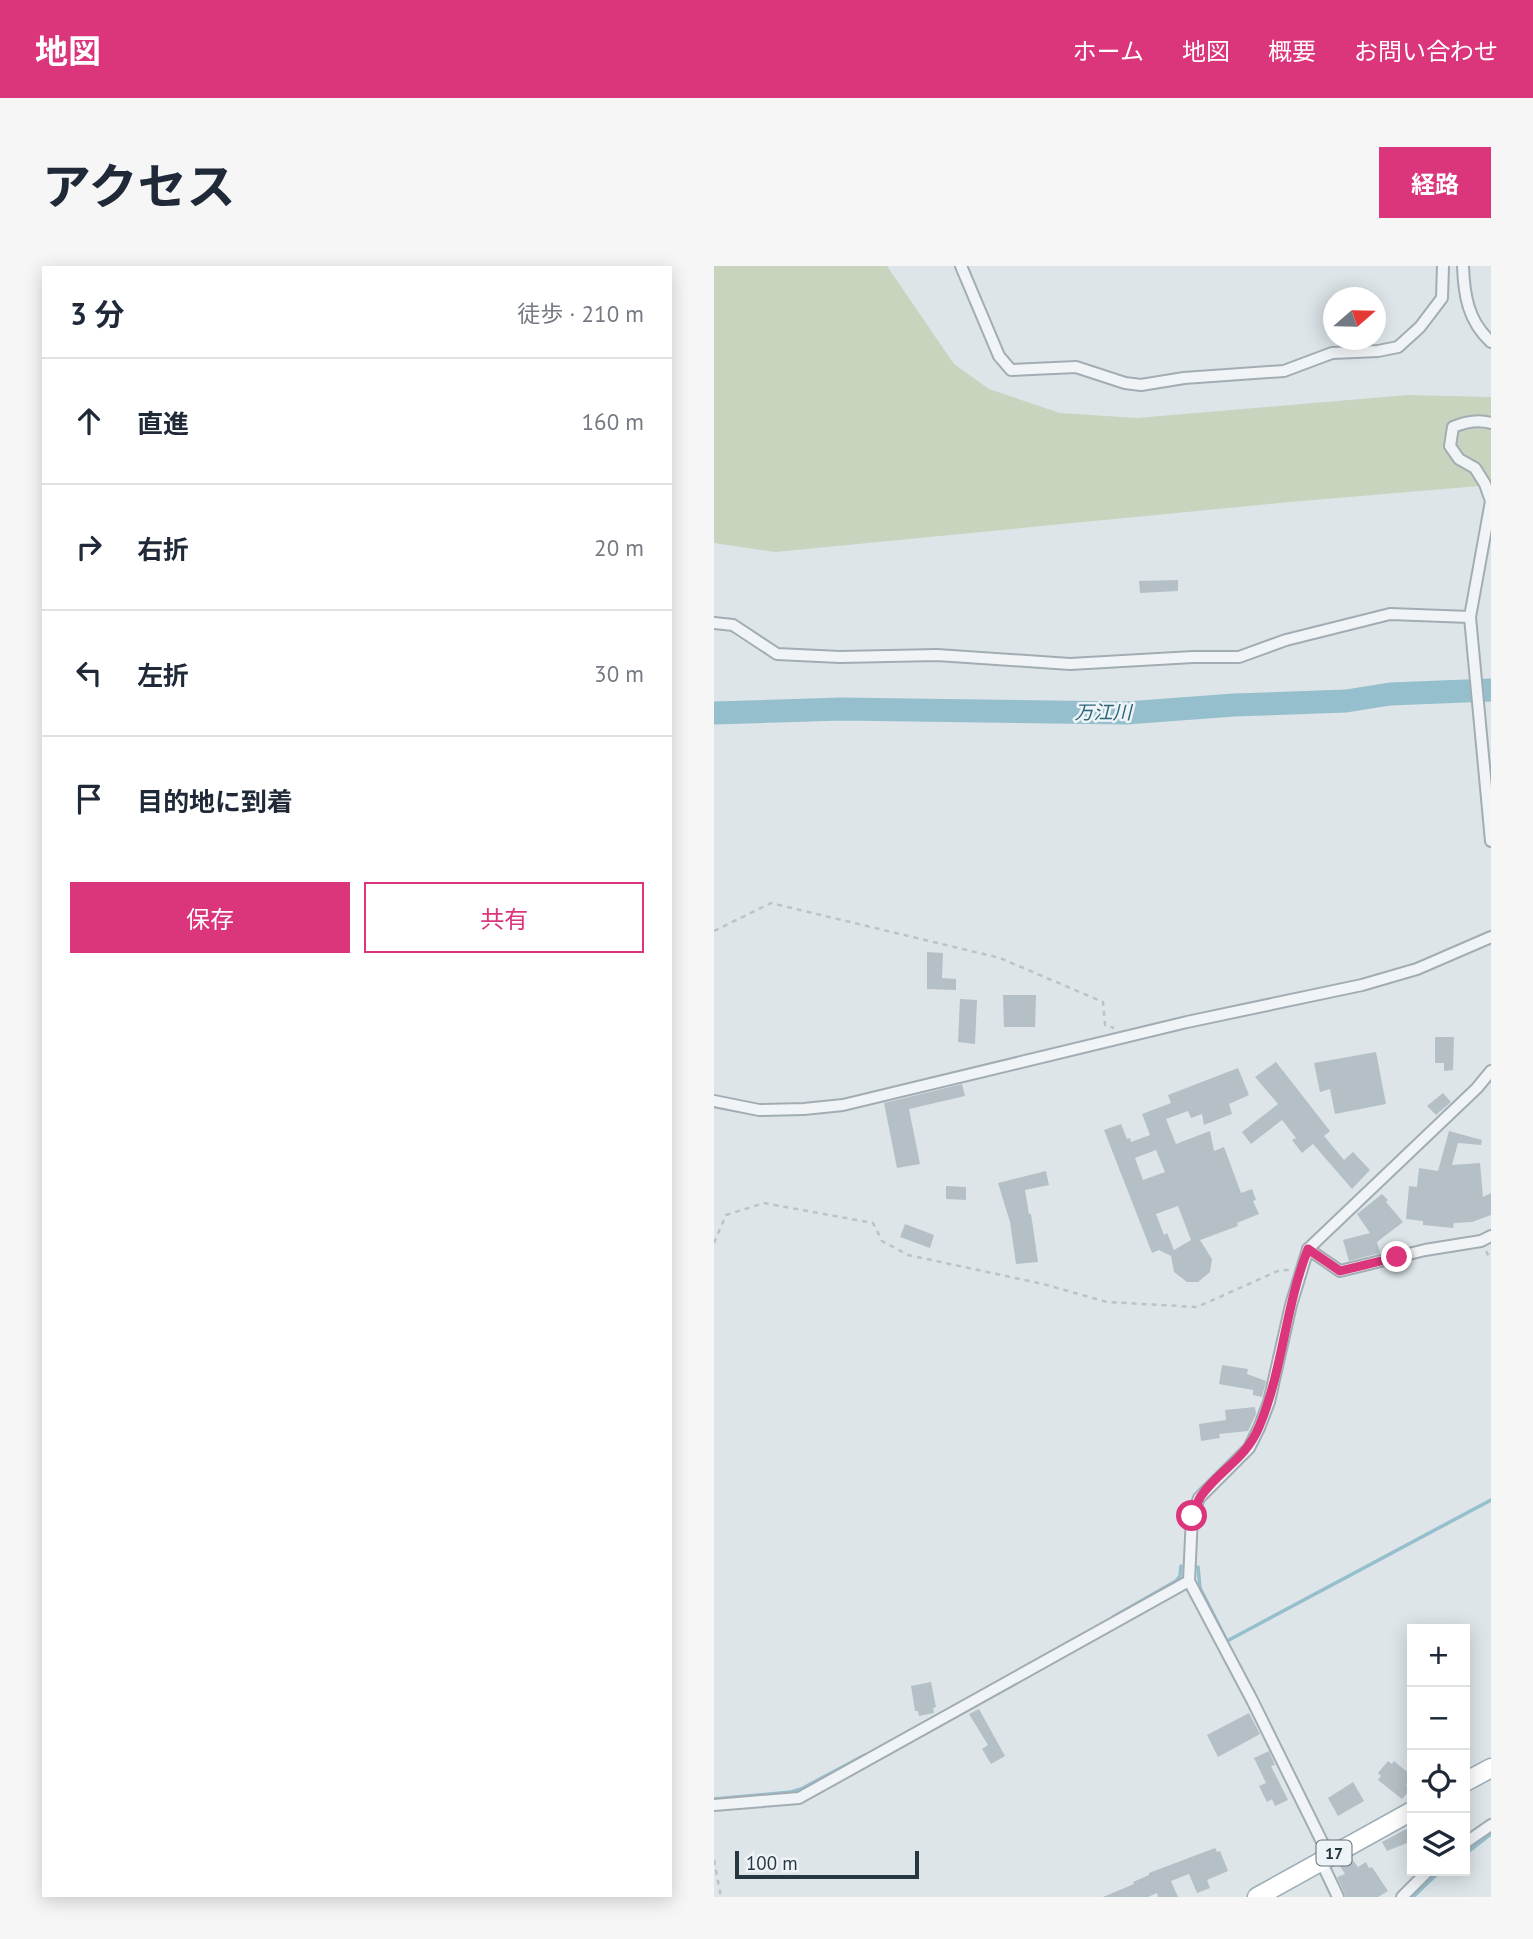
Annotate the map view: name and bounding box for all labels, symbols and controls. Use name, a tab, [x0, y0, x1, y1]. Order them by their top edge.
text: 地図	[35, 29, 101, 72]
text: ホーム	[1073, 36, 1144, 67]
text: 地図	[1182, 36, 1230, 67]
text: 概要	[1268, 36, 1316, 67]
text: お問い合わせ	[1354, 36, 1498, 67]
button: 経路	[1379, 147, 1491, 218]
text: アクセス	[42, 154, 236, 218]
north arrow	[1323, 287, 1386, 350]
text: 3 分	[70, 294, 125, 333]
text: 徒歩 · 210 m	[517, 299, 644, 328]
icon: ahead	[70, 402, 108, 440]
text: 直進	[137, 407, 189, 440]
text: 160 m	[582, 407, 644, 436]
icon: right	[70, 528, 108, 566]
text: 右折	[137, 533, 189, 566]
text: 20 m	[594, 533, 644, 562]
icon: left	[70, 654, 108, 692]
text: 左折	[137, 659, 189, 692]
text: 30 m	[594, 659, 644, 688]
water label: 万江川	[1074, 700, 1133, 724]
icon: arrive	[70, 780, 108, 818]
text: 目的地に到着	[137, 785, 293, 818]
button: 保存	[70, 882, 350, 953]
button: 共有	[364, 882, 644, 953]
route end	[1381, 1241, 1412, 1272]
route start	[1176, 1500, 1207, 1531]
map controls	[1407, 1624, 1470, 1876]
button: +	[1407, 1624, 1470, 1687]
button: −	[1407, 1687, 1470, 1750]
button: locate	[1407, 1750, 1470, 1813]
button: layers	[1407, 1813, 1470, 1876]
road number: 17	[1316, 1840, 1352, 1866]
scale bar	[735, 1848, 919, 1880]
text: 100 m	[746, 1851, 798, 1875]

